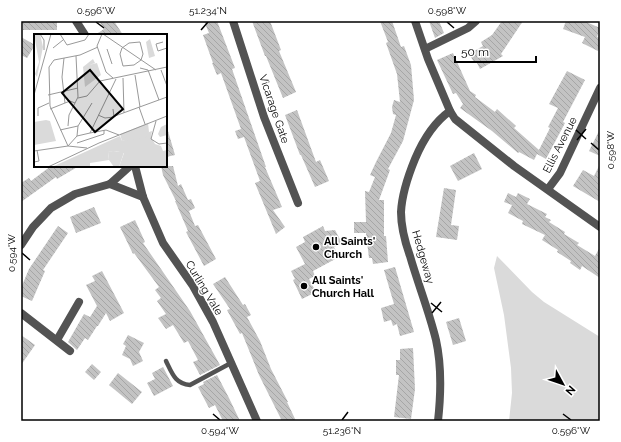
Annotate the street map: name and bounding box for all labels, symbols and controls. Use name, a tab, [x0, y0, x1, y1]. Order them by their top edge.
text: 0.596°W	[77, 5, 116, 16]
text: 51.234°N	[189, 5, 227, 16]
text: 0.598°W	[428, 5, 467, 16]
inset map	[34, 34, 167, 167]
scale bar	[455, 38, 536, 64]
text: 50 m	[461, 45, 489, 59]
street label: Vicarage Gate	[256, 73, 292, 146]
street label: Ellis Avenue	[540, 114, 580, 175]
text: 0.598°W	[605, 130, 616, 169]
street label: Hedgeway	[409, 229, 437, 285]
text: 0.594°W	[6, 234, 17, 272]
place label: All Saints' Church	[324, 235, 375, 261]
marker: All Saints' Church	[311, 242, 321, 252]
street label: Curling Vale	[183, 258, 226, 318]
place label: All Saints' Church Hall	[312, 274, 375, 300]
marker: All Saints' Church Hall	[299, 281, 309, 291]
north arrow	[543, 364, 583, 404]
text: N	[563, 383, 578, 398]
text: 0.594°W	[201, 425, 239, 436]
text: 51.236°N	[323, 425, 361, 436]
text: 0.596°W	[552, 425, 591, 436]

